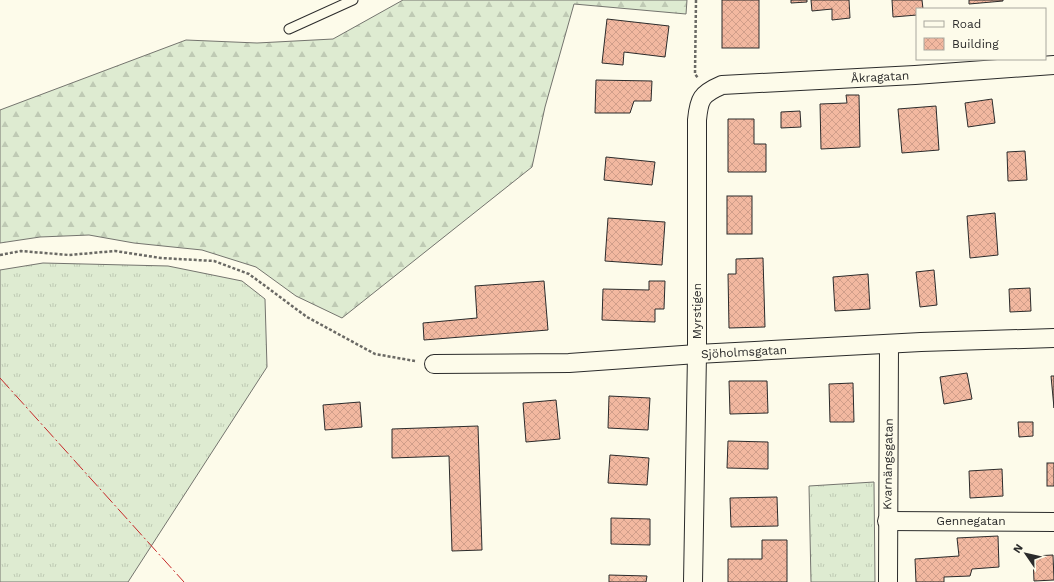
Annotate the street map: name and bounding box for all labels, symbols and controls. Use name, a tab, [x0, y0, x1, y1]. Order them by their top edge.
legend	[916, 8, 1046, 60]
text: Road	[952, 17, 981, 31]
text: Building	[952, 37, 999, 51]
street label: Åkragatan	[850, 68, 910, 86]
street label: Myrstigen	[690, 283, 704, 339]
street label: Sjöholmsgatan	[701, 343, 787, 361]
street label: Kvarnängsgatan	[880, 418, 896, 510]
street label: Gennegatan	[936, 514, 1006, 528]
north arrow	[1006, 534, 1046, 574]
text: N	[1010, 542, 1026, 556]

